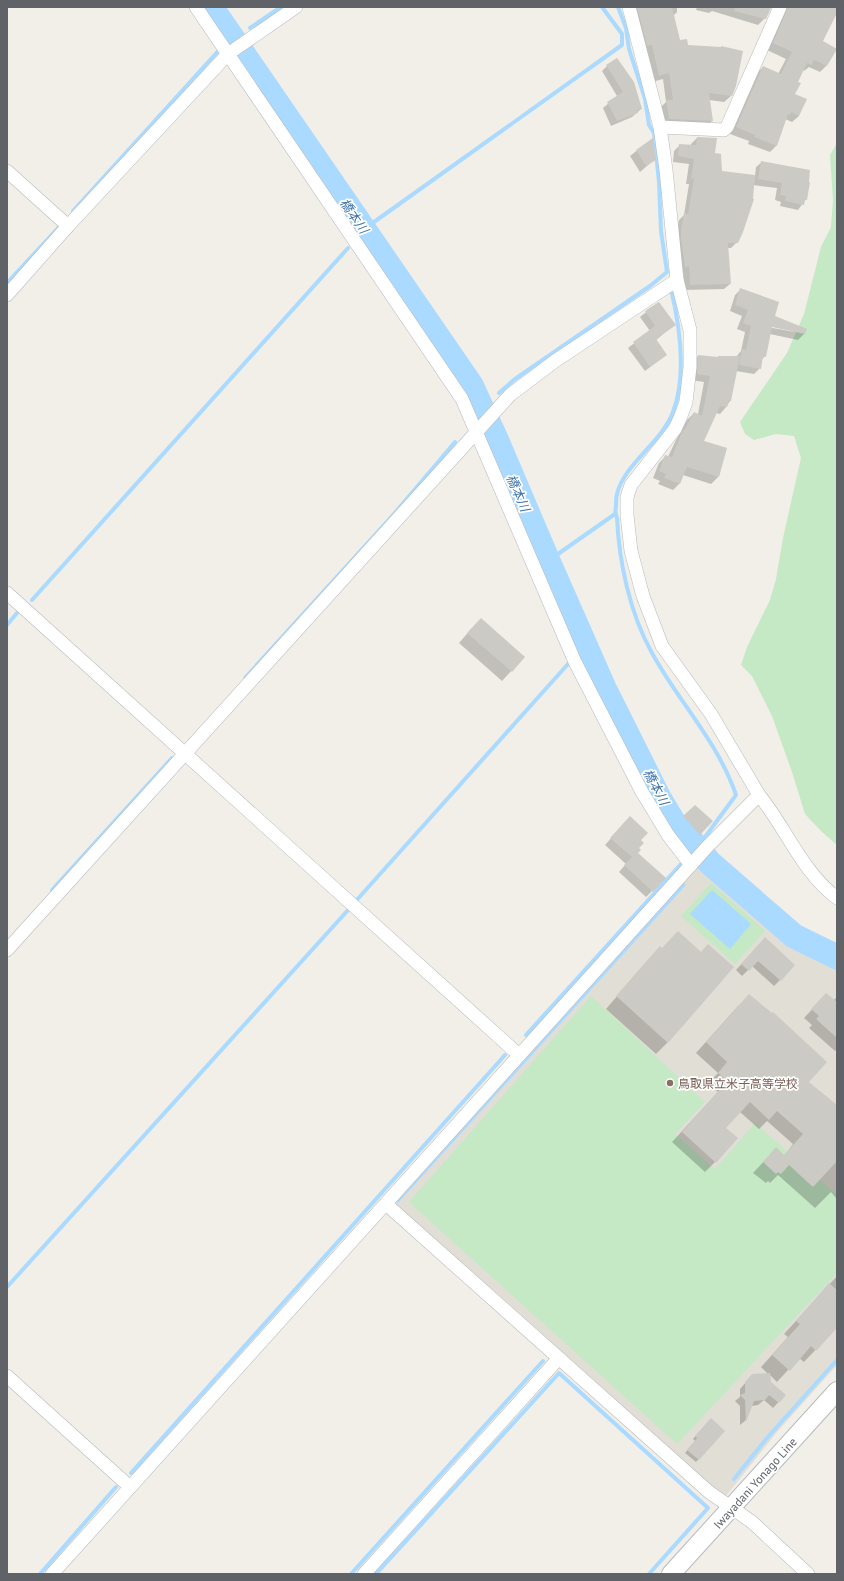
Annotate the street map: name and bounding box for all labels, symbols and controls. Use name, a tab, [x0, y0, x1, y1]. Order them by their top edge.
water label: 橋本川	[336, 195, 373, 238]
water label: 橋本川	[502, 472, 535, 516]
water label: 橋本川	[639, 766, 674, 810]
place label: 鳥取県立米子高等学校	[678, 1076, 798, 1091]
marker: 鳥取県立米子高等学校	[665, 1078, 675, 1088]
street label: Iwayadani Yonago Line	[710, 1434, 800, 1532]

